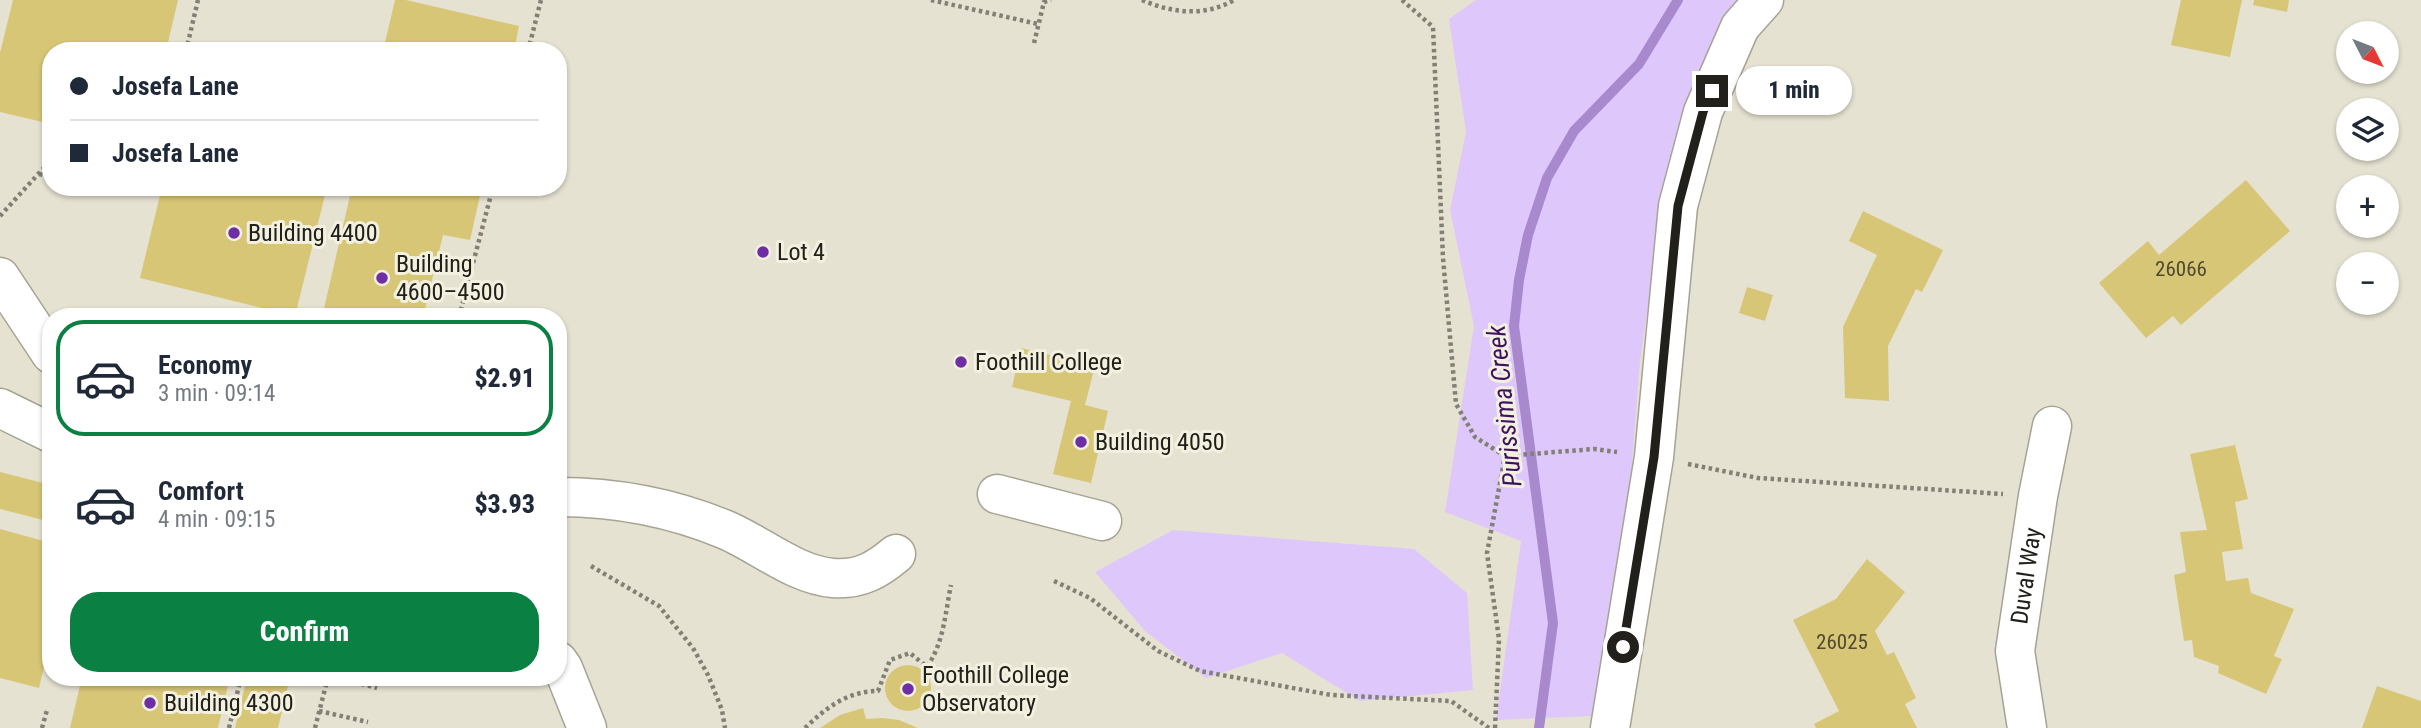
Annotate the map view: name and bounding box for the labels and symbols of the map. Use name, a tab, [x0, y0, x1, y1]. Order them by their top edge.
north arrow	[2336, 21, 2399, 84]
callout: 1 min	[1736, 66, 1852, 116]
route end	[1696, 75, 1728, 107]
place label: Building 4400	[248, 219, 378, 247]
marker: Building 4400	[226, 225, 242, 241]
place label: Lot 4	[777, 238, 825, 266]
marker: Lot 4	[755, 244, 771, 260]
place label: Building 4600–4500	[396, 250, 505, 306]
house number: 26066	[2155, 257, 2207, 281]
marker: Building 4600–4500	[374, 270, 390, 286]
water label: Purissima Creek	[1481, 323, 1527, 488]
place label: Foothill College	[975, 348, 1122, 376]
marker: Foothill College	[953, 354, 969, 370]
place label: Building 4050	[1095, 428, 1225, 456]
marker: Building 4050	[1073, 434, 1089, 450]
street label: Duval Way	[2005, 526, 2047, 626]
house number: 26025	[1816, 630, 1868, 654]
route start	[1607, 631, 1639, 663]
place label: Foothill College Observatory	[922, 661, 1069, 717]
marker: Foothill College Observatory	[900, 681, 916, 697]
place label: Building 4300	[164, 689, 294, 717]
marker: Building 4300	[142, 695, 158, 711]

